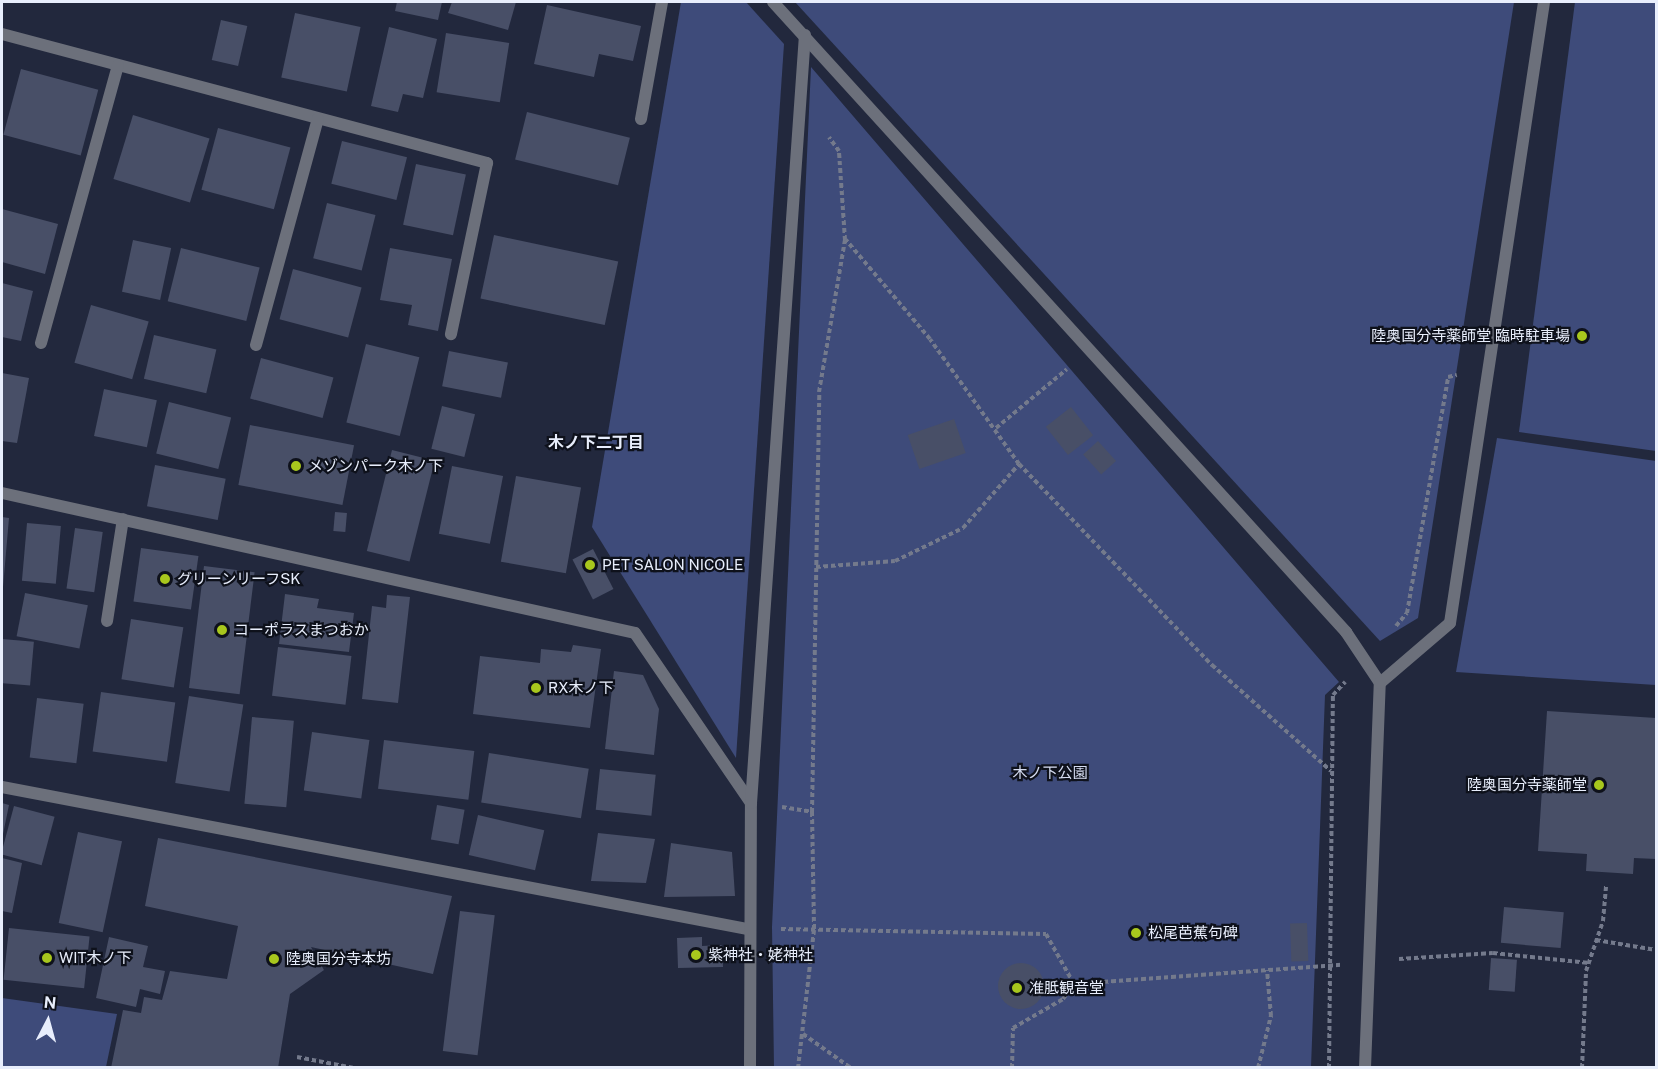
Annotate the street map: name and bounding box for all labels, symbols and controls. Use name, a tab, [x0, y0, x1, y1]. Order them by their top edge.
place label: 陸奥国分寺薬師堂 臨時駐車場	[1371, 327, 1570, 345]
marker: 陸奥国分寺薬師堂 臨時駐車場	[1575, 329, 1589, 343]
district label: 木ノ下二丁目	[548, 433, 644, 453]
place label: メゾンパーク木ノ下	[308, 457, 443, 475]
marker: メゾンパーク木ノ下	[289, 459, 303, 473]
place label: PET SALON NICOLE	[602, 556, 743, 574]
marker: PET SALON NICOLE	[583, 558, 597, 572]
place label: グリーンリーフSK	[177, 570, 302, 588]
marker: グリーンリーフSK	[158, 572, 172, 586]
place label: コーポラスまつおか	[234, 621, 369, 639]
marker: コーポラスまつおか	[215, 623, 229, 637]
place label: RX木ノ下	[548, 679, 613, 697]
marker: RX木ノ下	[529, 681, 543, 695]
park label: 木ノ下公園	[1013, 764, 1087, 782]
place label: 陸奥国分寺薬師堂	[1467, 776, 1587, 794]
marker: 陸奥国分寺薬師堂	[1592, 778, 1606, 792]
place label: 松尾芭蕉句碑	[1148, 924, 1238, 942]
marker: 松尾芭蕉句碑	[1129, 926, 1143, 940]
place label: 紫神社・姥神社	[708, 946, 813, 964]
marker: 紫神社・姥神社	[689, 948, 703, 962]
place label: WIT木ノ下	[59, 949, 131, 967]
place label: 陸奥国分寺本坊	[286, 950, 391, 968]
marker: WIT木ノ下	[40, 951, 54, 965]
marker: 陸奥国分寺本坊	[267, 952, 281, 966]
place label: 准胝観音堂	[1029, 979, 1104, 997]
marker: 准胝観音堂	[1010, 981, 1024, 995]
north arrow	[18, 991, 78, 1051]
text: N	[43, 992, 57, 1013]

